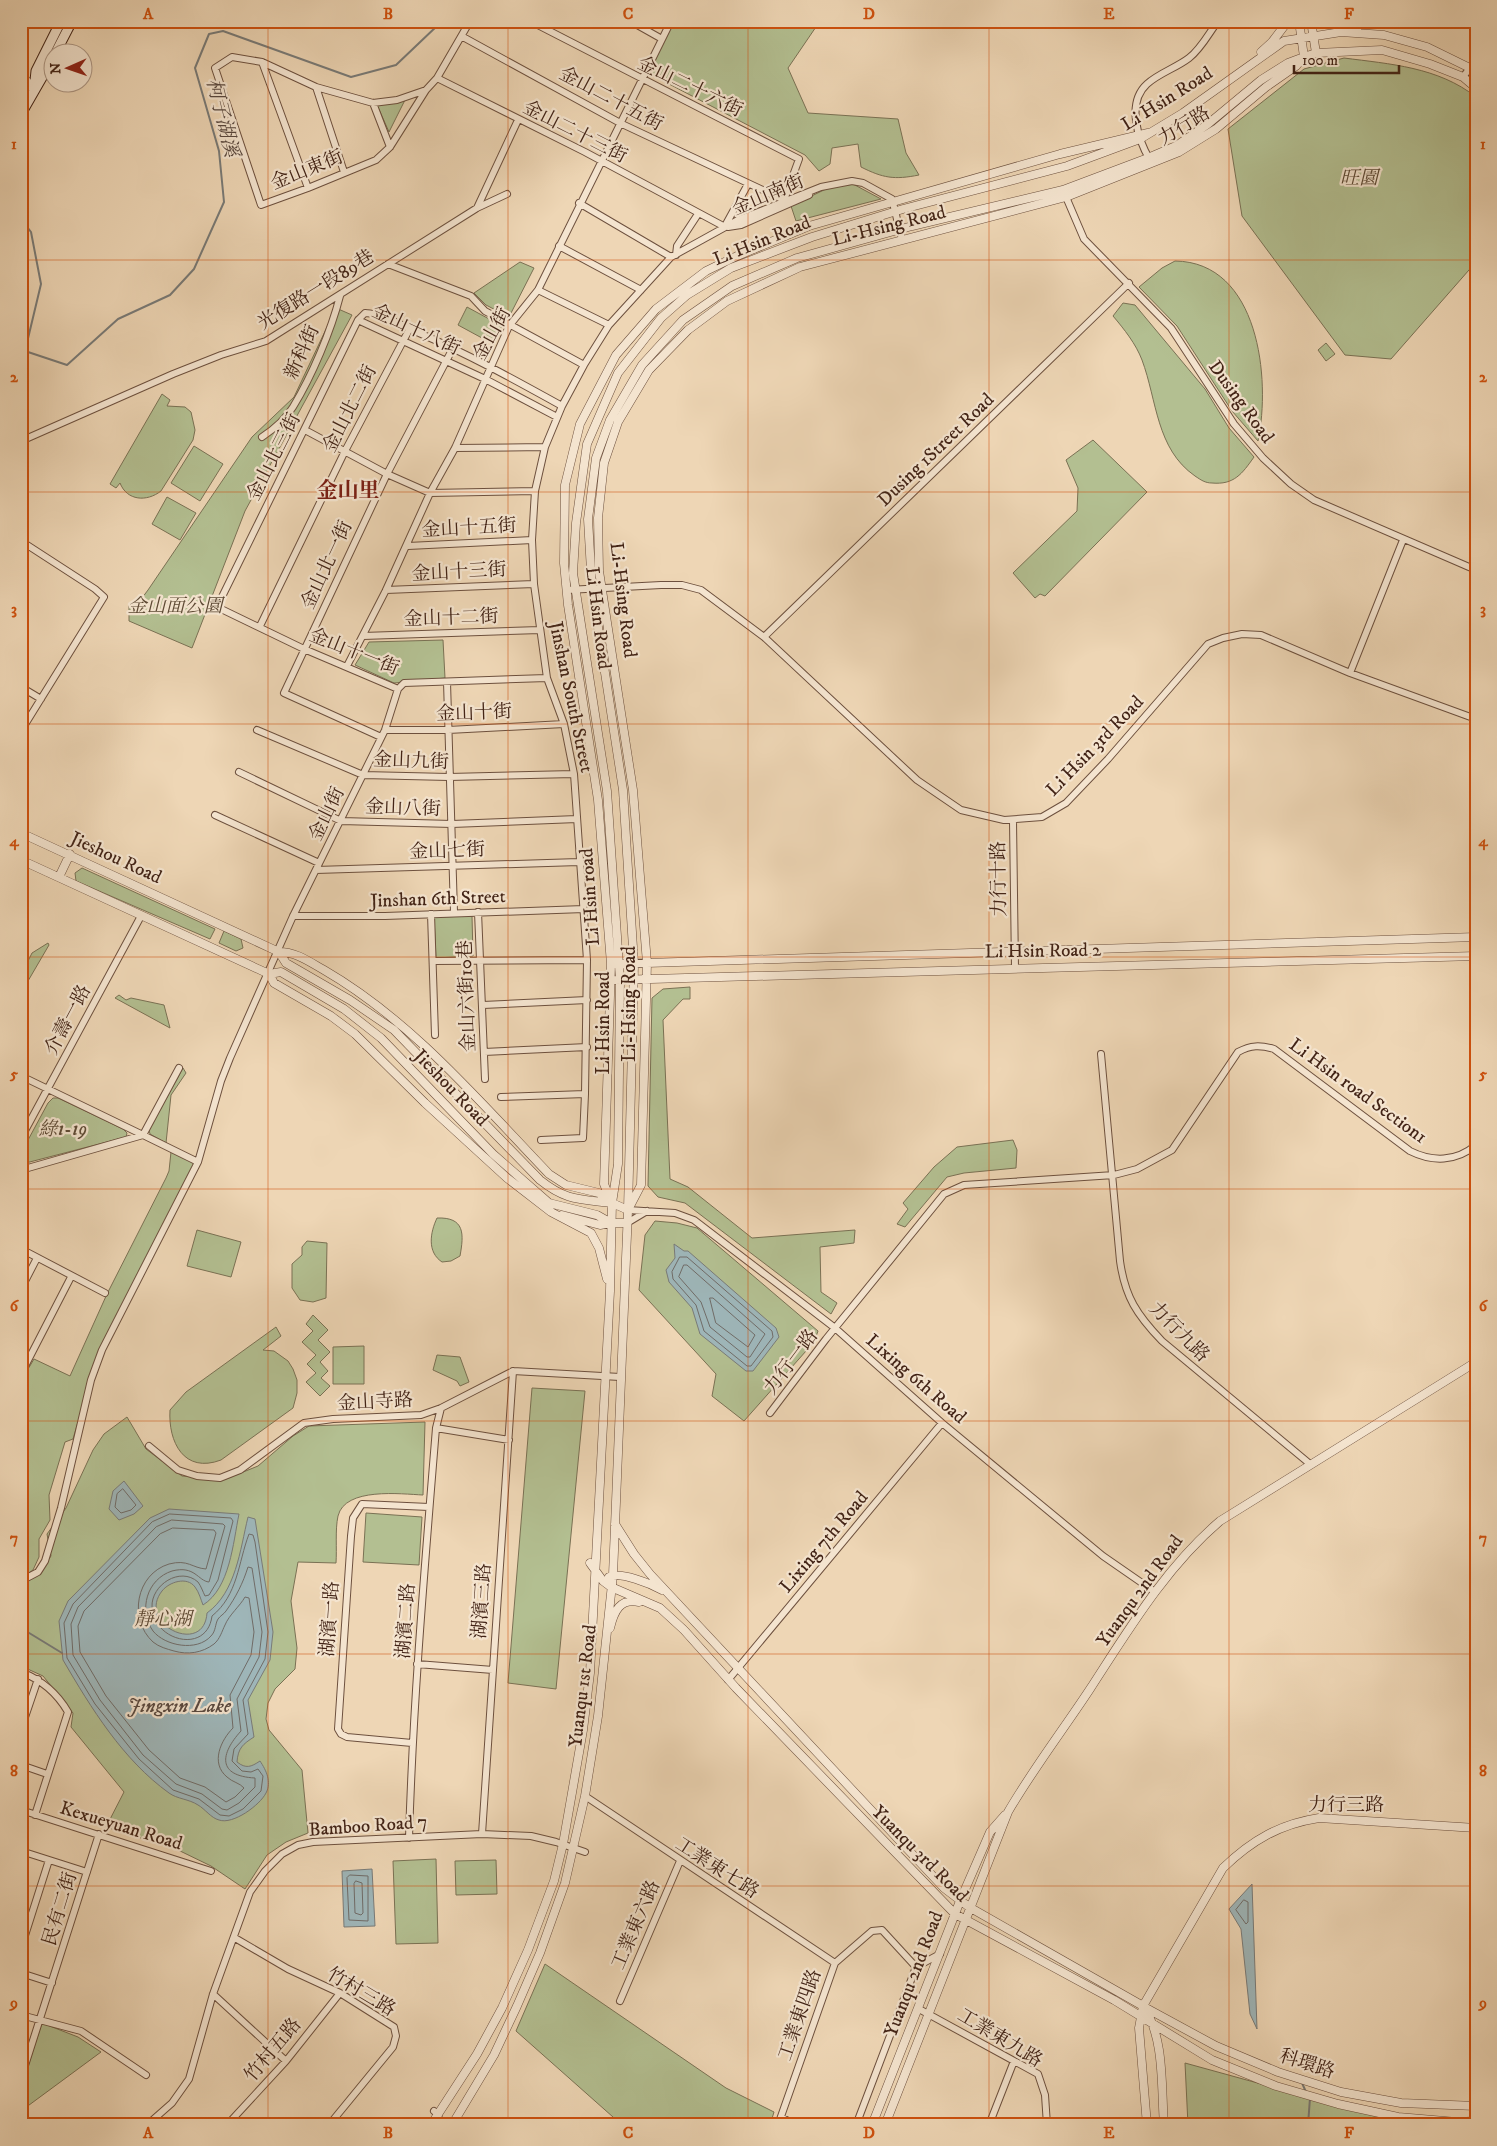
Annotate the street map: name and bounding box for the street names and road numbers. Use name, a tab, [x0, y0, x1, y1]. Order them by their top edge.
street label: 金山二十六街	[634, 52, 746, 122]
street label: 金山二十五街	[555, 62, 667, 136]
street label: Li Hsin Road	[1117, 62, 1217, 136]
street label: 金山二十三街	[519, 96, 631, 168]
street label: 力行路	[1154, 101, 1214, 151]
street label: 金山東街	[267, 145, 347, 195]
street label: 金山南街	[729, 170, 807, 220]
street label: Li-Hsing Road	[830, 201, 949, 251]
street label: Li Hsin Road	[710, 211, 815, 271]
street label: 光復路一段89巷	[254, 245, 378, 335]
street label: 金山十八街	[368, 299, 464, 361]
street label: 金山街	[468, 303, 516, 365]
street label: 新科街	[280, 321, 324, 383]
street label: Dusing Road	[1203, 356, 1279, 448]
street label: 金山北二街	[318, 361, 382, 457]
street label: Dusing 1Street Road	[873, 388, 999, 511]
street label: 金山北三街	[242, 409, 306, 505]
street label: 金山十五街	[421, 514, 517, 542]
street label: 金山北一街	[296, 517, 358, 613]
street label: Li-Hsing Road	[605, 541, 642, 660]
street label: 金山十三街	[411, 558, 507, 586]
street label: Li Hsin Road	[580, 565, 616, 671]
street label: 金山十二街	[403, 605, 499, 631]
street label: Jinshan South Street	[543, 617, 598, 775]
street label: 金山十一街	[306, 624, 402, 680]
street label: Li Hsin 3rd Road	[1041, 691, 1149, 801]
street label: 金山十街	[436, 700, 512, 726]
street label: 金山九街	[373, 748, 449, 774]
street label: 金山街	[304, 783, 350, 845]
street label: 金山八街	[365, 795, 441, 821]
street label: Jieshou Road	[65, 826, 166, 889]
street label: 金山七街	[409, 838, 485, 864]
street label: 力行十路	[987, 841, 1011, 917]
street label: Li Hsin road	[575, 847, 605, 947]
street label: Jinshan 6th Street	[368, 885, 506, 913]
street label: Li Hsin Road 2	[984, 938, 1102, 964]
street label: 金山六街10巷	[454, 940, 480, 1052]
street label: Li-Hsing Road	[618, 945, 641, 1062]
street label: Li Hsin Road	[592, 971, 615, 1075]
street label: 介壽一路	[40, 981, 96, 1059]
street label: Li Hsin road Section1	[1285, 1033, 1431, 1149]
street label: Jieshou Road	[407, 1043, 494, 1132]
street label: 力行九路	[1144, 1297, 1214, 1367]
street label: 力行一路	[759, 1325, 823, 1399]
street label: Lixing 6th Road	[861, 1329, 971, 1429]
street label: 金山寺路	[336, 1389, 414, 1415]
street label: Lixing 7th Road	[775, 1486, 873, 1597]
street label: Yuanqu 2nd Road	[1092, 1530, 1189, 1652]
street label: 湖濱三路	[468, 1562, 496, 1640]
street label: 湖濱一路	[316, 1580, 344, 1658]
street label: 湖濱二路	[392, 1582, 420, 1660]
street label: Yuanqu 1st Road	[564, 1623, 603, 1749]
street label: 力行三路	[1308, 1794, 1384, 1817]
street label: Kexueyuan Road	[57, 1796, 186, 1856]
street label: Yuanqu 3rd Road	[866, 1801, 974, 1908]
street label: Bamboo Road 7	[308, 1810, 428, 1842]
street label: 工業東七路	[671, 1832, 763, 1904]
street label: 民有二街	[38, 1869, 82, 1949]
street label: 工業東六路	[607, 1877, 665, 1973]
street label: Yuanqu 2nd Road	[879, 1907, 950, 2040]
street label: 竹村三路	[322, 1963, 400, 2021]
street label: 工業東四路	[774, 1966, 826, 2064]
street label: 工業東九路	[953, 2004, 1047, 2072]
street label: 竹村五路	[240, 2013, 306, 2087]
street label: 科環路	[1276, 2044, 1338, 2084]

